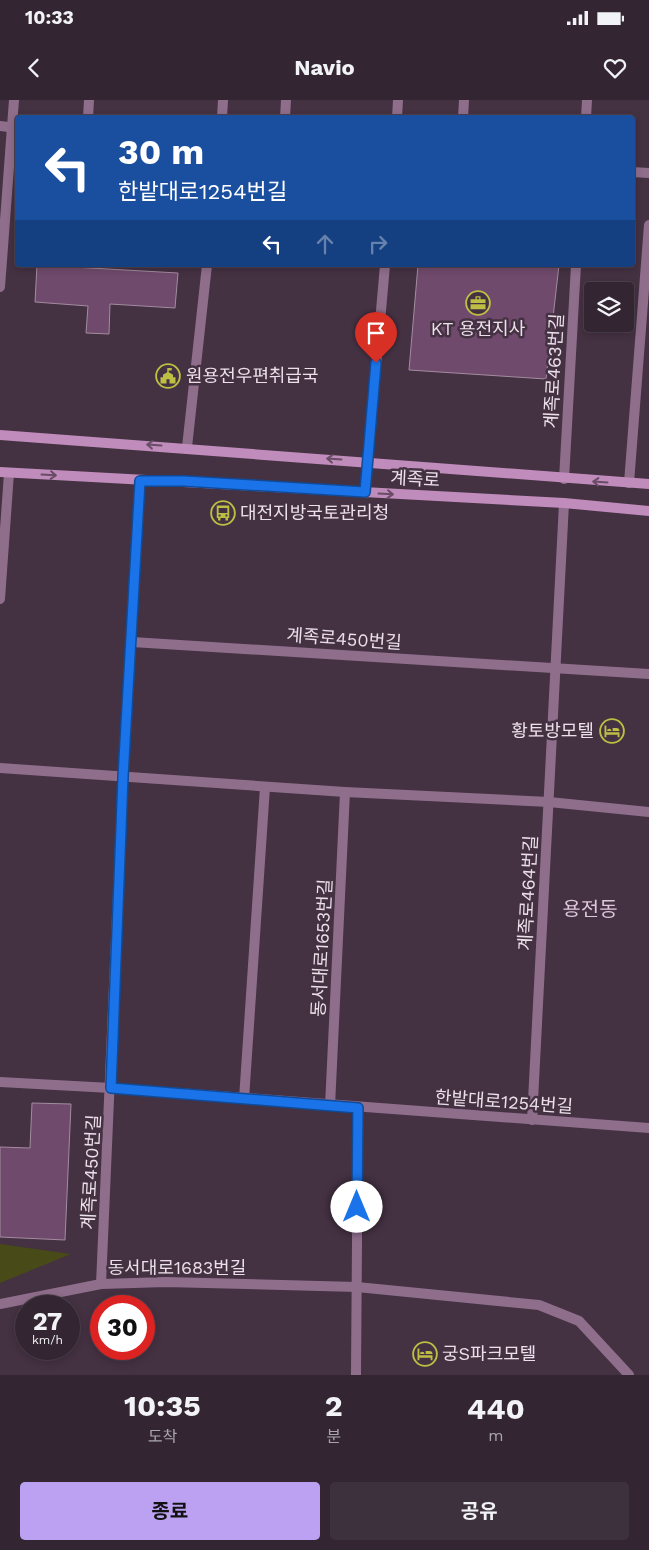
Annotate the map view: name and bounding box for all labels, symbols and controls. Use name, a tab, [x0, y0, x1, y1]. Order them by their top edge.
text: 10:33	[25, 6, 74, 29]
icon: back	[20, 54, 48, 82]
icon: heart	[601, 54, 629, 82]
text: Navio	[294, 55, 355, 80]
text: 30 m	[118, 131, 204, 173]
icon: left	[35, 135, 100, 200]
text: 한밭대로1254번길	[118, 179, 287, 204]
icon: left	[258, 230, 286, 258]
icon: ahead	[311, 230, 339, 258]
icon: right	[364, 230, 392, 258]
map controls	[584, 282, 634, 332]
button: layers	[584, 282, 634, 332]
office icon: KT 용전지사	[465, 290, 491, 316]
pin	[355, 312, 397, 363]
street label: 계족로463번길	[540, 313, 567, 429]
place label: KT 용전지사	[431, 318, 526, 339]
icon: arrive	[362, 319, 390, 347]
public building icon: 원용전우편취급국	[155, 363, 181, 389]
place label: 원용전우편취급국	[186, 365, 318, 386]
one-way arrow	[147, 441, 163, 450]
one-way arrow	[326, 454, 342, 464]
street label: 계족로	[390, 467, 440, 490]
one-way arrow	[40, 471, 56, 480]
one-way arrow	[593, 477, 609, 486]
one-way arrow	[377, 489, 393, 498]
bus stop icon: 대전지방국토관리청	[210, 500, 236, 526]
place label: 대전지방국토관리청	[240, 502, 389, 523]
street label: 계족로450번길	[286, 624, 402, 653]
hotel icon: 황토방모텔	[599, 718, 625, 744]
place label: 황토방모텔	[511, 720, 594, 741]
street label: 계족로464번길	[514, 835, 541, 951]
street label: 동서대로1653번길	[307, 878, 336, 1018]
district label: 용전동	[562, 897, 618, 921]
street label: 한밭대로1254번길	[434, 1086, 574, 1117]
street label: 계족로450번길	[77, 1114, 104, 1230]
position arrow	[330, 1180, 382, 1232]
street label: 동서대로1683번길	[108, 1257, 246, 1278]
speed limit sign: 30	[90, 1295, 155, 1360]
text: 27	[33, 1307, 62, 1336]
text: km/h	[32, 1333, 63, 1347]
hotel icon: 궁S파크모텔	[412, 1341, 438, 1367]
place label: 궁S파크모텔	[442, 1343, 536, 1364]
text: 10:35	[124, 1388, 201, 1423]
text: 2	[325, 1388, 343, 1423]
text: 440	[467, 1391, 525, 1426]
text: m	[488, 1426, 503, 1445]
text: 도착	[148, 1427, 177, 1446]
text: 분	[326, 1427, 341, 1446]
button: 종료	[20, 1482, 320, 1540]
button: 공유	[330, 1482, 629, 1540]

